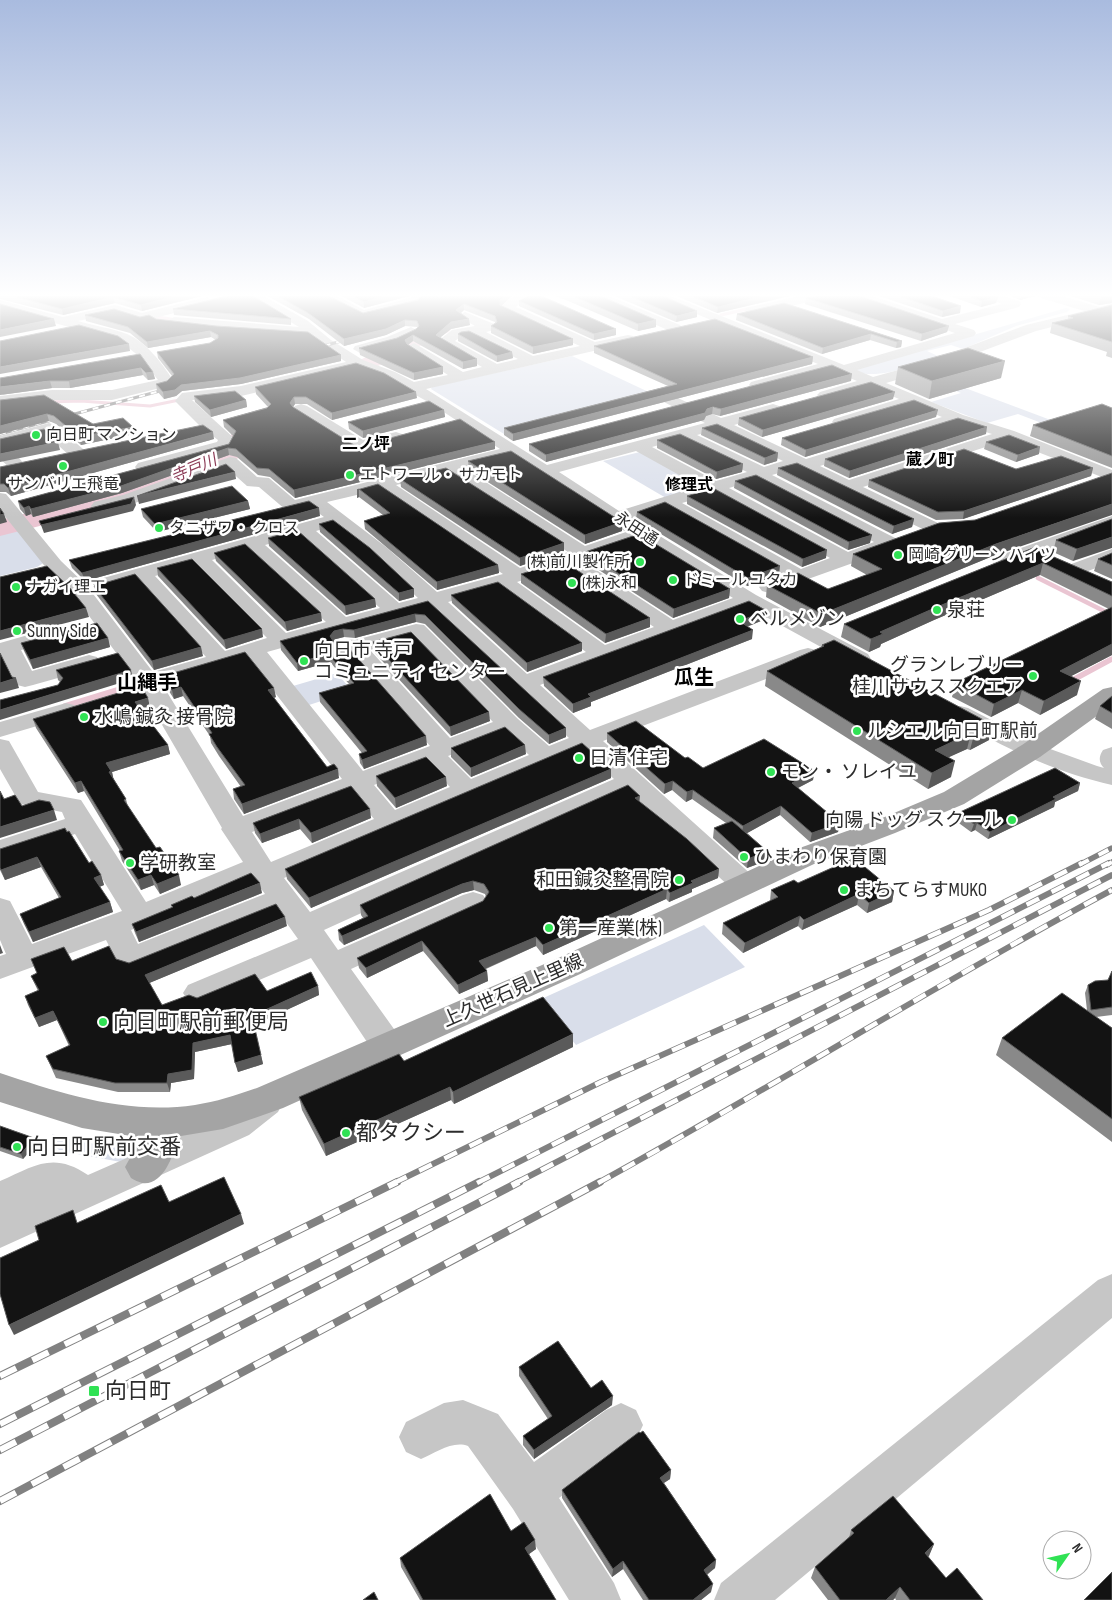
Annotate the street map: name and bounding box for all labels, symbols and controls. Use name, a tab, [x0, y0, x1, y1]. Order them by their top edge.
place label: 向日町 マンション	[46, 426, 177, 445]
marker: 向日町 マンション	[30, 429, 42, 441]
district label: 二ノ坪	[342, 435, 390, 454]
water label: 寺戸川	[168, 450, 222, 487]
district label: 蔵ノ町	[906, 451, 954, 470]
marker: サンバリエ飛竜	[57, 460, 69, 472]
place label: エトワール・ サカモト	[360, 466, 523, 485]
marker: エトワール・ サカモト	[344, 469, 356, 481]
place label: サンバリエ飛竜	[7, 475, 119, 494]
district label: 修理式	[665, 475, 713, 495]
street label: 永田通	[611, 508, 661, 550]
place label: タニザワ・ クロス	[169, 519, 300, 538]
marker: タニザワ・ クロス	[153, 522, 165, 534]
place label: 岡崎 グリーン ハイツ	[908, 546, 1056, 565]
marker: 岡崎 グリーン ハイツ	[892, 549, 904, 561]
place label: (株)前川製作所	[527, 553, 630, 572]
marker: (株)前川製作所	[634, 556, 646, 568]
place label: ドミール ユタカ	[683, 571, 798, 590]
place label: (株)永和	[582, 574, 637, 593]
marker: ドミール ユタカ	[667, 574, 679, 586]
marker: (株)永和	[566, 577, 578, 589]
place label: ナガイ理工	[26, 578, 106, 597]
marker: ナガイ理工	[10, 581, 22, 593]
place label: 泉荘	[947, 599, 985, 622]
marker: 泉荘	[931, 604, 943, 616]
place label: ベルメゾン	[750, 608, 845, 631]
marker: ベルメゾン	[734, 613, 746, 625]
place label: Sunny Side	[27, 620, 97, 643]
marker: Sunny Side	[11, 625, 23, 637]
place label: 向日市 寺戸 コミュニティ センター	[314, 639, 506, 684]
place label: グランレブリー 桂川サウススクエア	[852, 654, 1023, 699]
marker: 向日市 寺戸 コミュニティ センター	[298, 655, 310, 667]
district label: 瓜生	[674, 666, 714, 690]
marker: グランレブリー 桂川サウススクエア	[1027, 670, 1039, 682]
district label: 山縄手	[117, 671, 177, 695]
place label: 水嶋 鍼灸 接骨院	[94, 706, 233, 729]
marker: 水嶋 鍼灸 接骨院	[78, 711, 90, 723]
place label: ルシエル向日町駅前	[867, 720, 1038, 743]
marker: ルシエル向日町駅前	[851, 725, 863, 737]
place label: 日清 住宅	[589, 747, 668, 770]
marker: 日清 住宅	[573, 752, 585, 764]
place label: モン・ ソレイユ	[781, 761, 917, 784]
marker: モン・ ソレイユ	[765, 766, 777, 778]
place label: 向陽 ドッグ スクール	[825, 809, 1002, 832]
marker: 向陽 ドッグ スクール	[1006, 814, 1018, 826]
place label: ひまわり保育園	[754, 846, 887, 869]
marker: ひまわり保育園	[738, 851, 750, 863]
place label: 学研教室	[140, 852, 216, 875]
marker: 学研教室	[124, 857, 136, 869]
place label: 和田鍼灸整骨院	[536, 869, 669, 892]
marker: 和田鍼灸整骨院	[673, 874, 685, 886]
place label: まちてらすMUKO	[854, 879, 987, 902]
marker: まちてらすMUKO	[838, 884, 850, 896]
place label: 第一産業(株)	[559, 917, 662, 940]
marker: 第一産業(株)	[543, 922, 555, 934]
street label: 上久世石見上里線	[439, 950, 587, 1032]
place label: 向日町駅前郵便局	[113, 1009, 289, 1036]
marker: 向日町駅前郵便局	[97, 1016, 109, 1028]
place label: 都タクシー	[356, 1120, 466, 1147]
marker: 都タクシー	[340, 1127, 352, 1139]
place label: 向日町駅前交番	[27, 1134, 181, 1161]
marker: 向日町駅前交番	[11, 1141, 23, 1153]
place label: 向日町	[105, 1378, 171, 1405]
marker: 向日町	[87, 1384, 101, 1398]
north arrow	[1042, 1530, 1092, 1580]
text: N	[1068, 1540, 1087, 1556]

